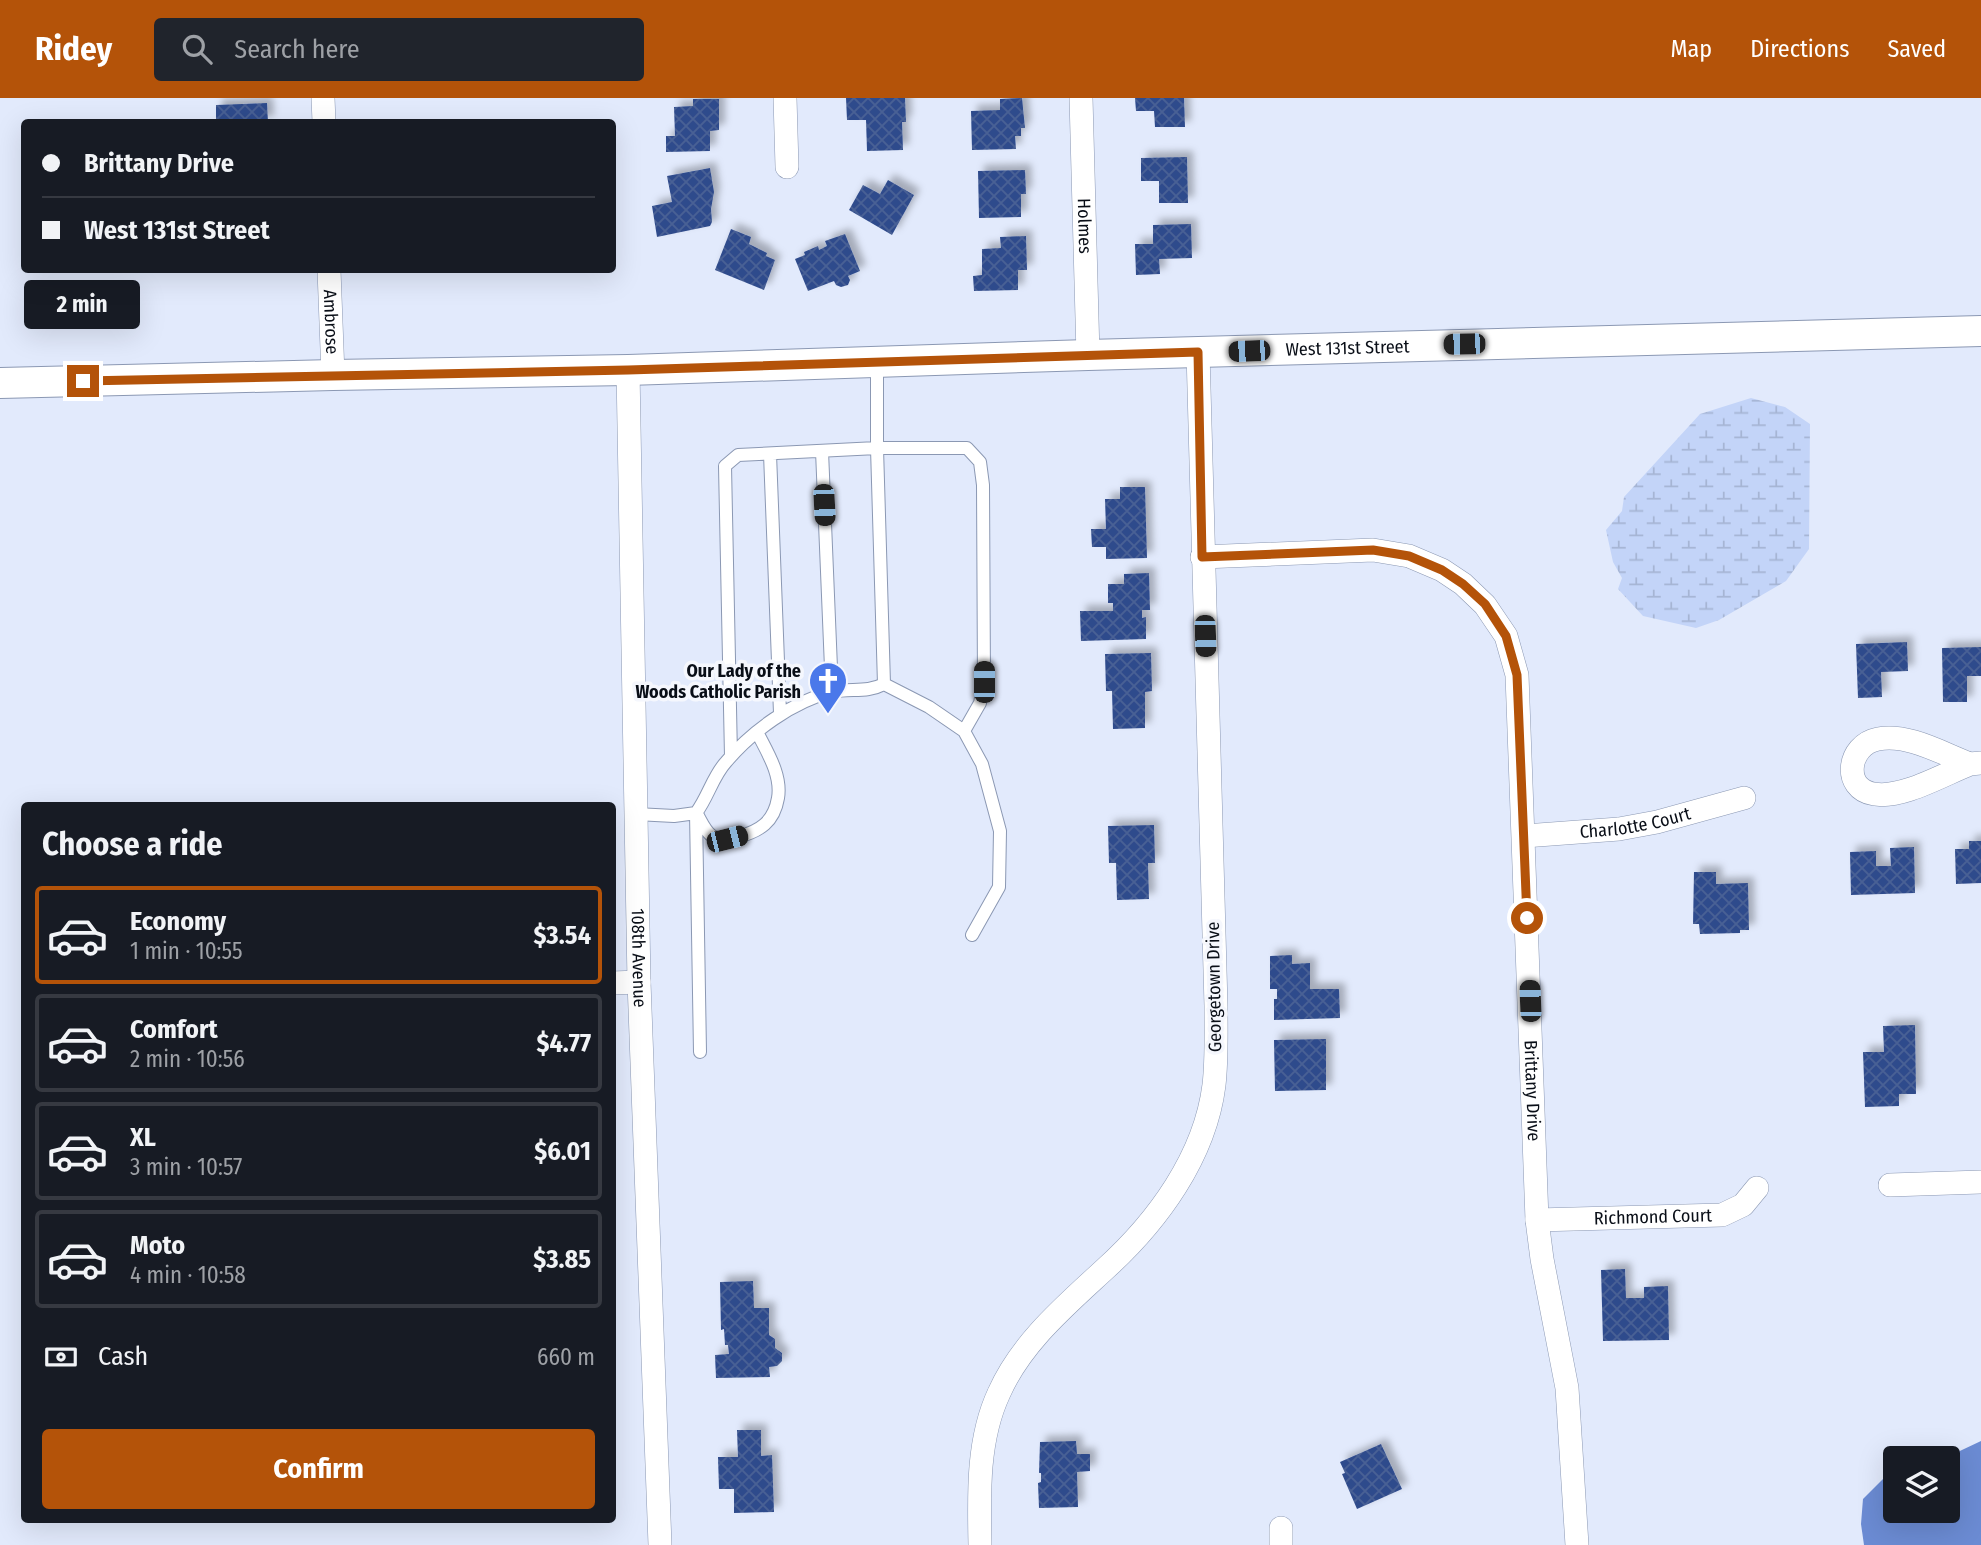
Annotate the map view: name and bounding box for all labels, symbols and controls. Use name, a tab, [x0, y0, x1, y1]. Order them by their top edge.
search box	[154, 18, 644, 81]
text: Ridey	[35, 29, 112, 69]
icon: search	[178, 30, 216, 68]
text: Search here	[234, 34, 360, 65]
text: Map	[1671, 35, 1712, 63]
text: Directions	[1750, 35, 1849, 63]
text: Saved	[1887, 35, 1946, 63]
text: Brittany Drive	[84, 148, 234, 179]
street label: Holmes	[1073, 198, 1096, 254]
text: West 131st Street	[84, 215, 270, 246]
callout: 2 min	[25, 280, 141, 328]
street label: Ambrose	[319, 289, 343, 355]
text: 2 min	[57, 290, 108, 318]
car	[1443, 333, 1486, 355]
street label: West 131st Street	[1285, 335, 1410, 361]
car	[1228, 340, 1271, 362]
route end	[67, 365, 99, 397]
car	[813, 483, 836, 527]
car	[1194, 615, 1217, 657]
place label: Our Lady of the Woods Catholic Parish	[635, 660, 801, 703]
church icon: Our Lady of the Woods Catholic Parish	[807, 660, 849, 715]
car	[974, 661, 995, 703]
street label: Charlotte Court	[1579, 802, 1693, 843]
car	[705, 824, 750, 854]
text: Choose a ride	[42, 825, 223, 863]
route start	[1511, 902, 1543, 934]
icon: car	[46, 904, 109, 967]
text: Economy	[130, 906, 226, 937]
street label: 108th Avenue	[627, 908, 651, 1008]
text: $3.54	[533, 920, 591, 951]
street label: Georgetown Drive	[1202, 921, 1226, 1052]
text: 1 min · 10:55	[130, 937, 243, 965]
car	[1519, 980, 1542, 1022]
icon: car	[46, 1012, 109, 1075]
text: Comfort	[130, 1014, 218, 1045]
text: $4.77	[536, 1028, 591, 1059]
street label: Brittany Drive	[1519, 1040, 1545, 1142]
text: 2 min · 10:56	[130, 1045, 245, 1073]
icon: car	[46, 1120, 109, 1183]
text: XL	[130, 1122, 156, 1153]
text: $6.01	[534, 1136, 591, 1167]
text: 3 min · 10:57	[130, 1153, 242, 1181]
street label: Richmond Court	[1594, 1204, 1712, 1229]
icon: car	[46, 1228, 109, 1291]
text: Moto	[130, 1230, 185, 1261]
text: $3.85	[533, 1244, 591, 1275]
text: 4 min · 10:58	[130, 1261, 246, 1289]
icon: cash	[42, 1338, 80, 1376]
text: Cash	[98, 1341, 148, 1372]
text: 660 m	[537, 1343, 595, 1371]
button: Confirm	[42, 1429, 595, 1509]
map controls	[1883, 1446, 1960, 1523]
button: layers	[1883, 1446, 1960, 1523]

